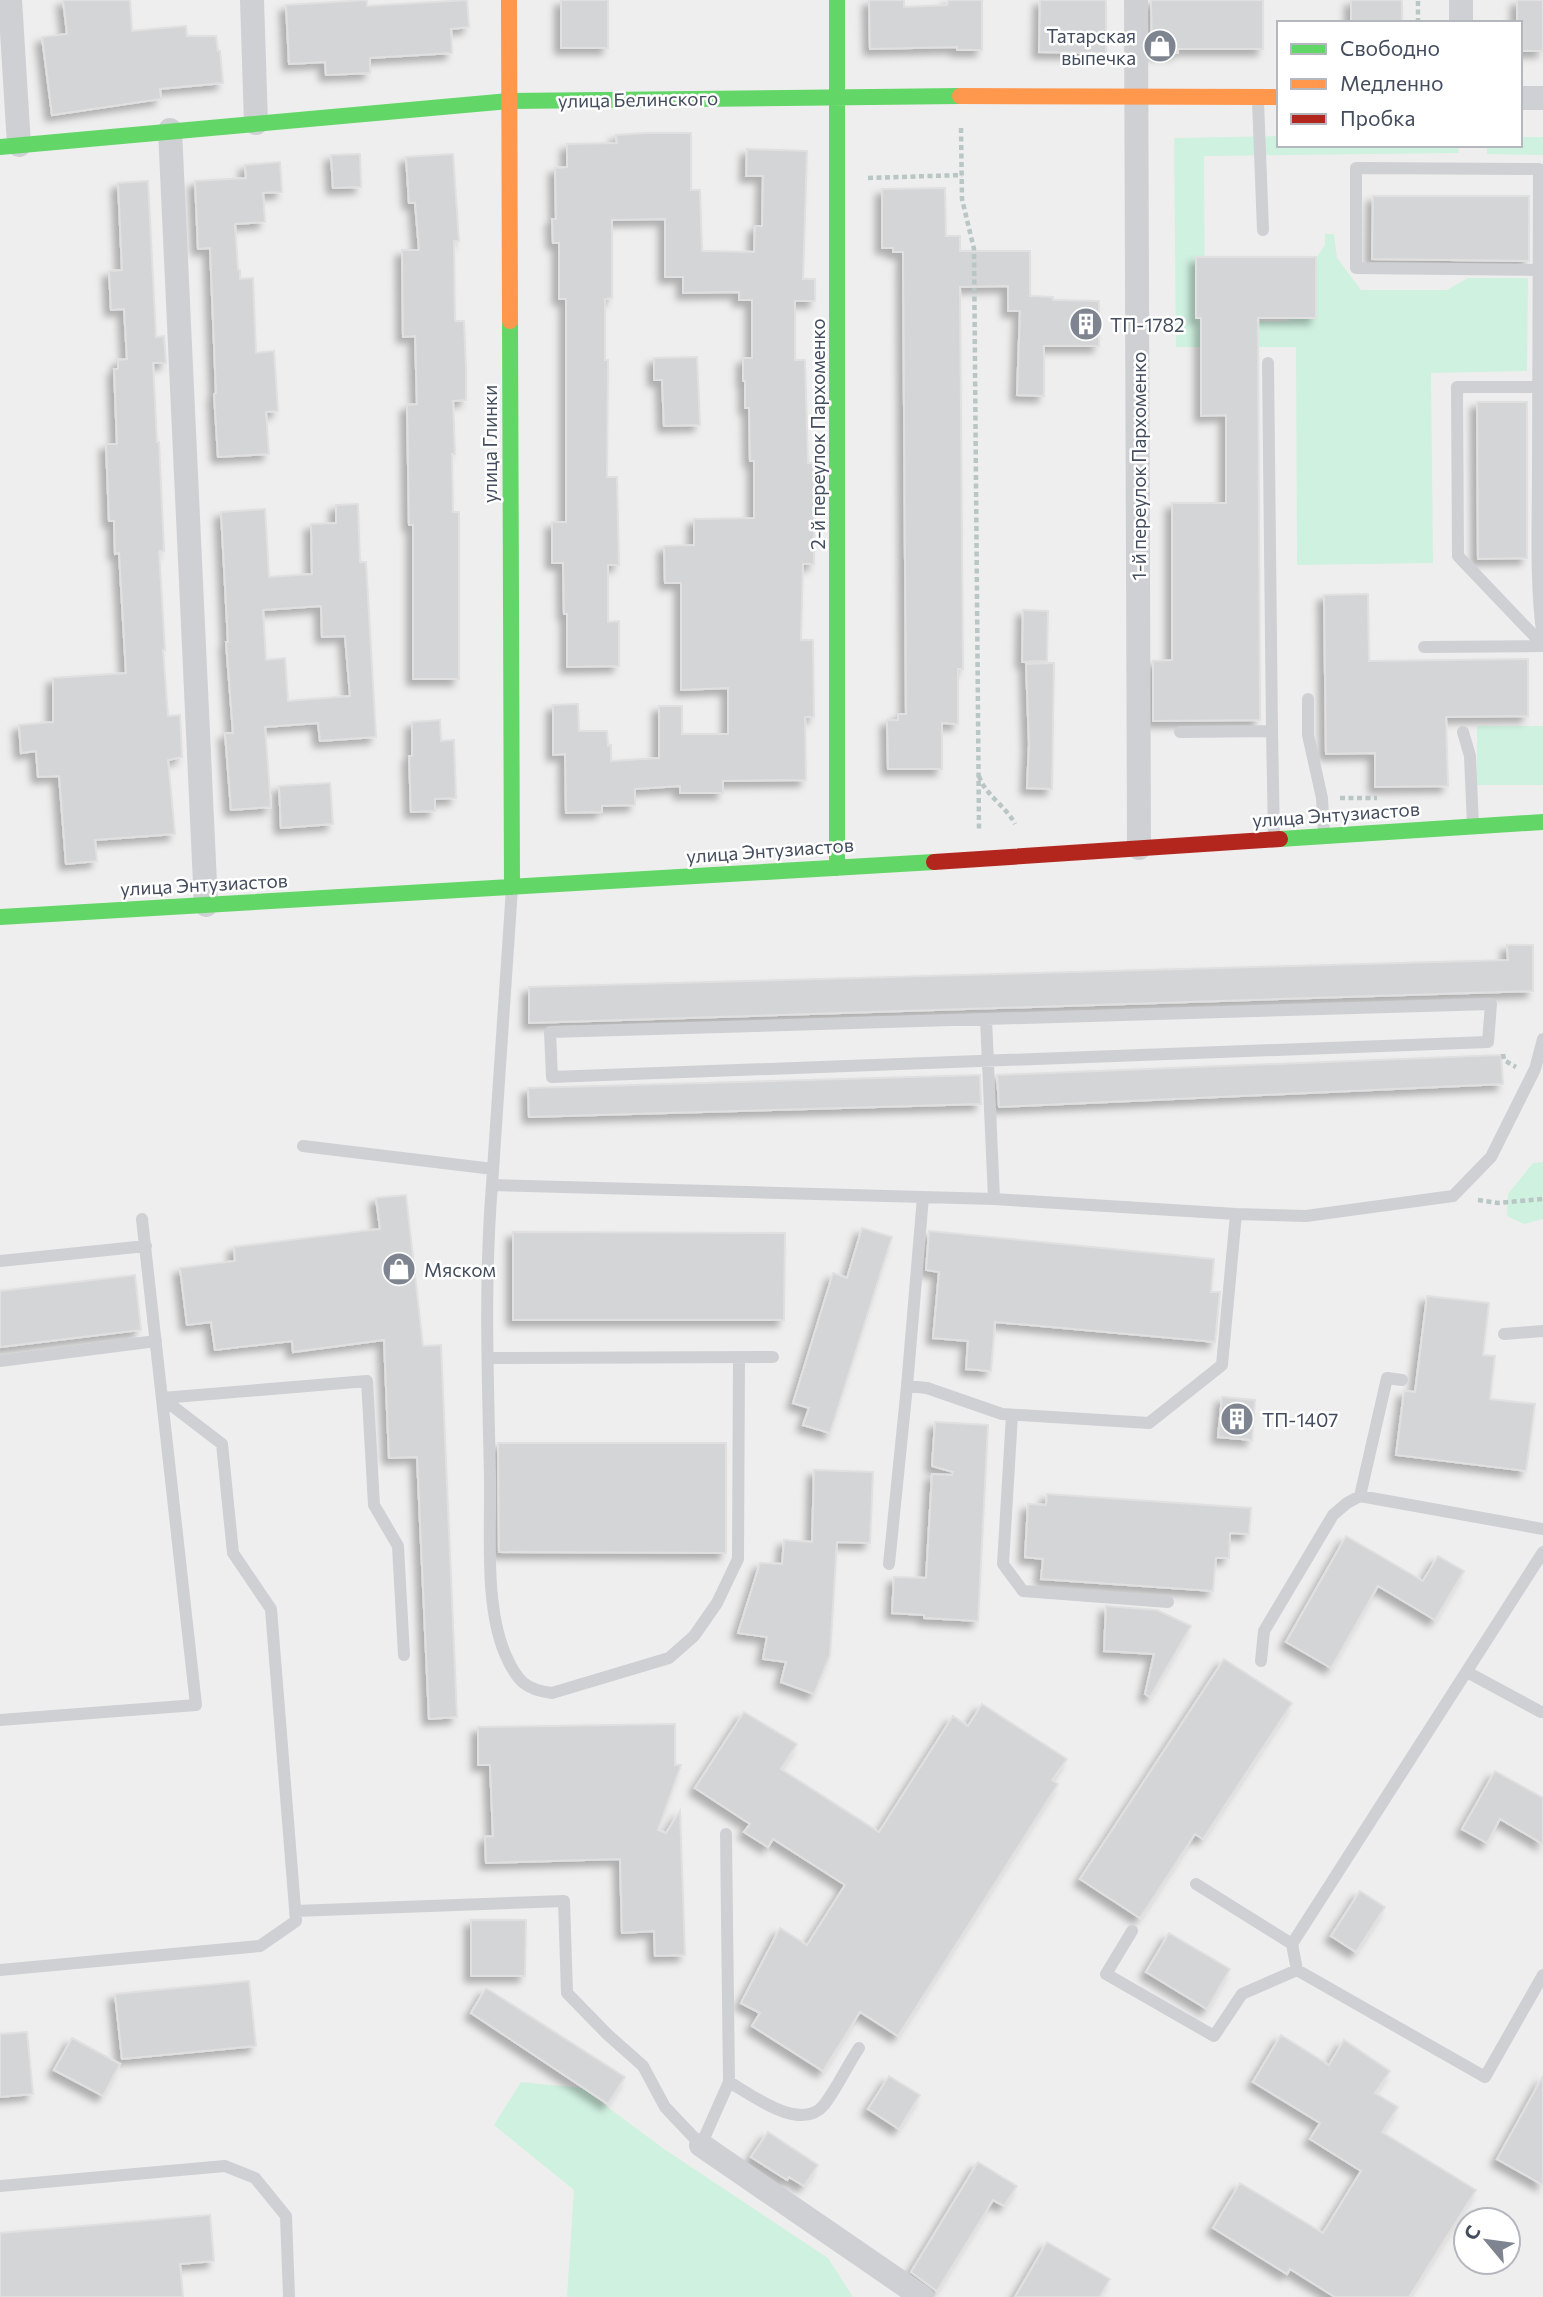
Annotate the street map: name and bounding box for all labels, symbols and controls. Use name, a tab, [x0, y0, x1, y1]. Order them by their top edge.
legend	[1277, 21, 1522, 147]
place label: Татарская выпечка	[1046, 24, 1136, 69]
shop icon: Татарская выпечка	[1141, 27, 1179, 65]
text: Свободно	[1340, 35, 1440, 60]
text: Медленно	[1340, 70, 1444, 95]
street label: улица Белинского	[558, 86, 718, 112]
text: Пробка	[1340, 105, 1415, 130]
building icon: ТП-1782	[1067, 305, 1105, 343]
place label: ТП-1782	[1110, 313, 1185, 336]
street label: 2-й переулок Пархоменко	[806, 318, 829, 550]
street label: 1-й переулок Пархоменко	[1127, 352, 1150, 580]
street label: улица Глинки	[478, 385, 501, 503]
street label: улица Энтузиастов	[1251, 797, 1421, 831]
street label: улица Энтузиастов	[685, 833, 855, 867]
street label: улица Энтузиастов	[120, 868, 288, 900]
shop icon: Мяском	[380, 1250, 418, 1288]
place label: Мяском	[424, 1258, 496, 1281]
building icon: ТП-1407	[1218, 1400, 1256, 1438]
place label: ТП-1407	[1262, 1408, 1338, 1431]
north arrow	[1452, 2206, 1522, 2276]
text: С	[1458, 2221, 1485, 2244]

